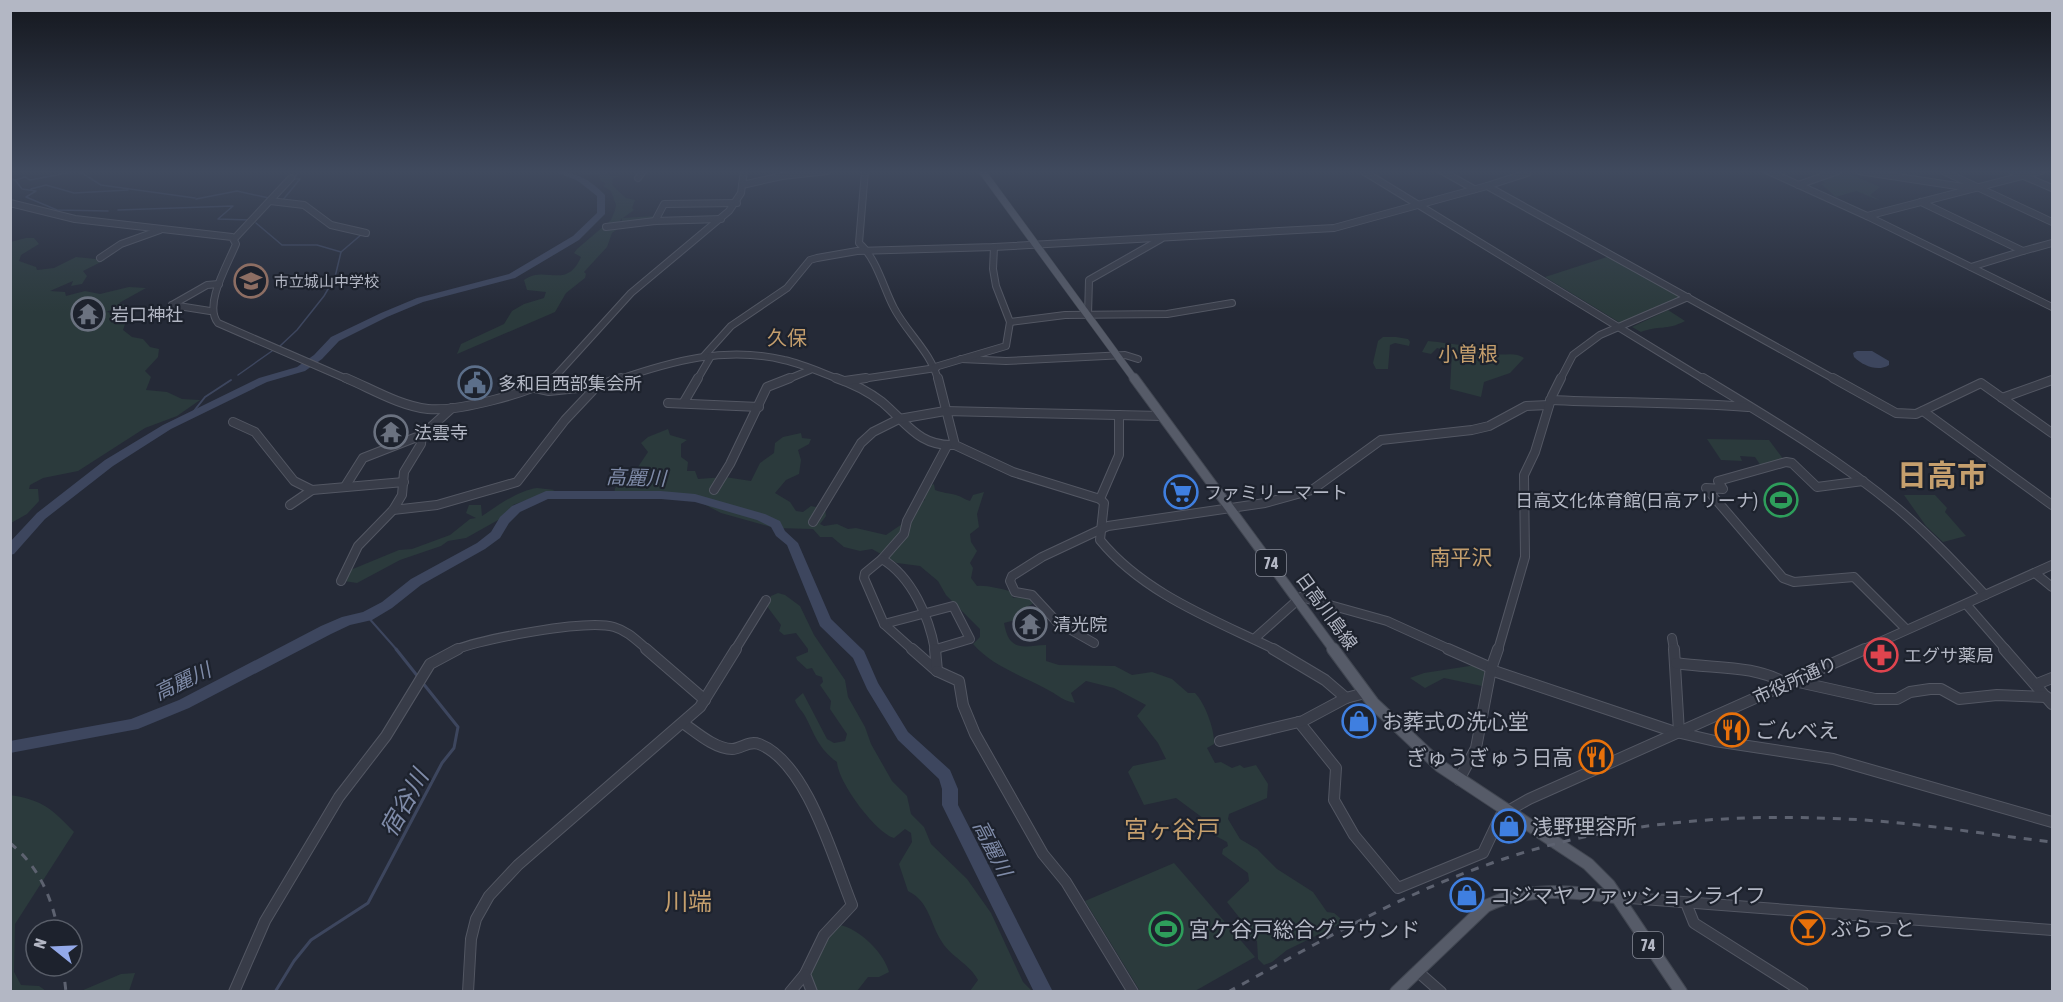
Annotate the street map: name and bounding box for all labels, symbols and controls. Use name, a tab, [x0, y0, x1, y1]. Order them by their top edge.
school or university icon: 市立城山中学校	[233, 263, 269, 299]
place label: 市立城山中学校	[274, 273, 379, 290]
temple icon: 岩口神社	[70, 296, 106, 332]
place label: 岩口神社	[111, 304, 183, 325]
district label: 久保	[767, 326, 807, 349]
district label: 小曽根	[1438, 342, 1498, 365]
public building icon: 多和目西部集会所	[457, 365, 493, 401]
place label: 多和目西部集会所	[498, 373, 642, 394]
temple icon: 法雲寺	[373, 414, 409, 450]
place label: 法雲寺	[414, 422, 468, 443]
district label: 日高市	[1897, 458, 1987, 492]
water label: 高麗川	[606, 464, 668, 490]
supermarket icon: ファミリーマート	[1163, 474, 1199, 510]
place label: ファミリーマート	[1204, 482, 1348, 503]
sports icon: 日高文化体育館(日高アリーナ)	[1763, 482, 1799, 518]
place label: 日高文化体育館(日高アリーナ)	[1515, 490, 1758, 511]
district label: 南平沢	[1430, 545, 1493, 569]
road number: 74	[1256, 550, 1286, 576]
street label: 日高川島線	[1292, 568, 1362, 654]
temple icon: 清光院	[1012, 606, 1048, 642]
place label: 清光院	[1053, 614, 1107, 635]
pharmacy icon: エグサ薬局	[1863, 637, 1899, 673]
place label: エグサ薬局	[1904, 645, 1994, 666]
street label: 市役所通り	[1750, 652, 1840, 708]
water label: 高麗川	[150, 657, 216, 704]
shop icon: お葬式の洗心堂	[1341, 703, 1377, 739]
place label: お葬式の洗心堂	[1382, 709, 1529, 733]
restaurant icon: ごんべえ	[1714, 712, 1750, 748]
place label: ごんべえ	[1755, 718, 1839, 742]
restaurant icon: ぎゅうぎゅう日高	[1578, 739, 1614, 775]
place label: ぎゅうぎゅう日高	[1406, 745, 1573, 769]
water label: 宿谷川	[375, 762, 435, 841]
shop icon: 浅野理容所	[1491, 808, 1527, 844]
place label: 浅野理容所	[1532, 814, 1637, 838]
water label: 高麗川	[969, 816, 1018, 882]
district label: 宮ヶ谷戸	[1124, 816, 1220, 843]
shop icon: コジマヤ ファッションライフ	[1449, 877, 1485, 913]
place label: コジマヤ ファッションライフ	[1490, 883, 1766, 907]
district label: 川端	[664, 888, 712, 915]
bar icon: ぶらっと	[1790, 910, 1826, 946]
sports icon: 宮ケ谷戸総合グラウンド	[1148, 911, 1184, 947]
place label: ぶらっと	[1831, 916, 1915, 940]
place label: 宮ケ谷戸総合グラウンド	[1189, 917, 1420, 941]
north arrow	[24, 918, 84, 978]
road number: 74	[1633, 932, 1663, 958]
text: N	[30, 936, 50, 951]

